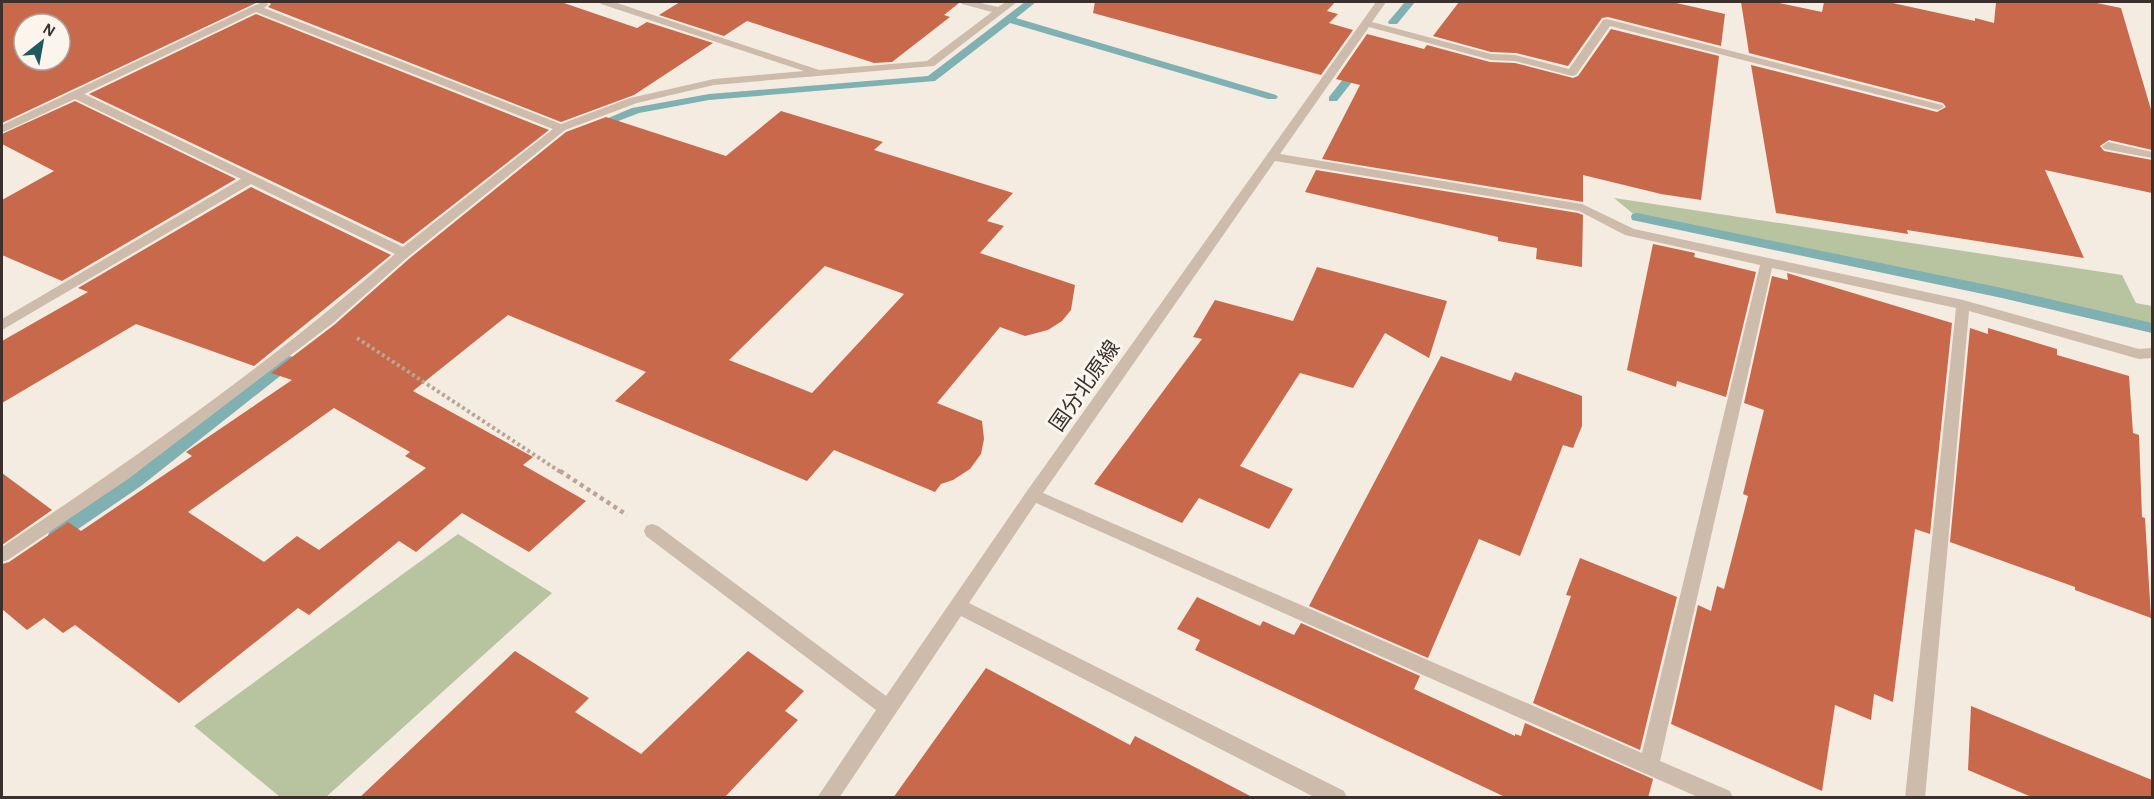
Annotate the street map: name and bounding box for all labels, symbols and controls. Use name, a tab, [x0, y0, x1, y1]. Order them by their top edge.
north arrow	[12, 12, 72, 72]
text: N	[40, 20, 58, 40]
street label: 国分北原線	[1045, 336, 1124, 435]

